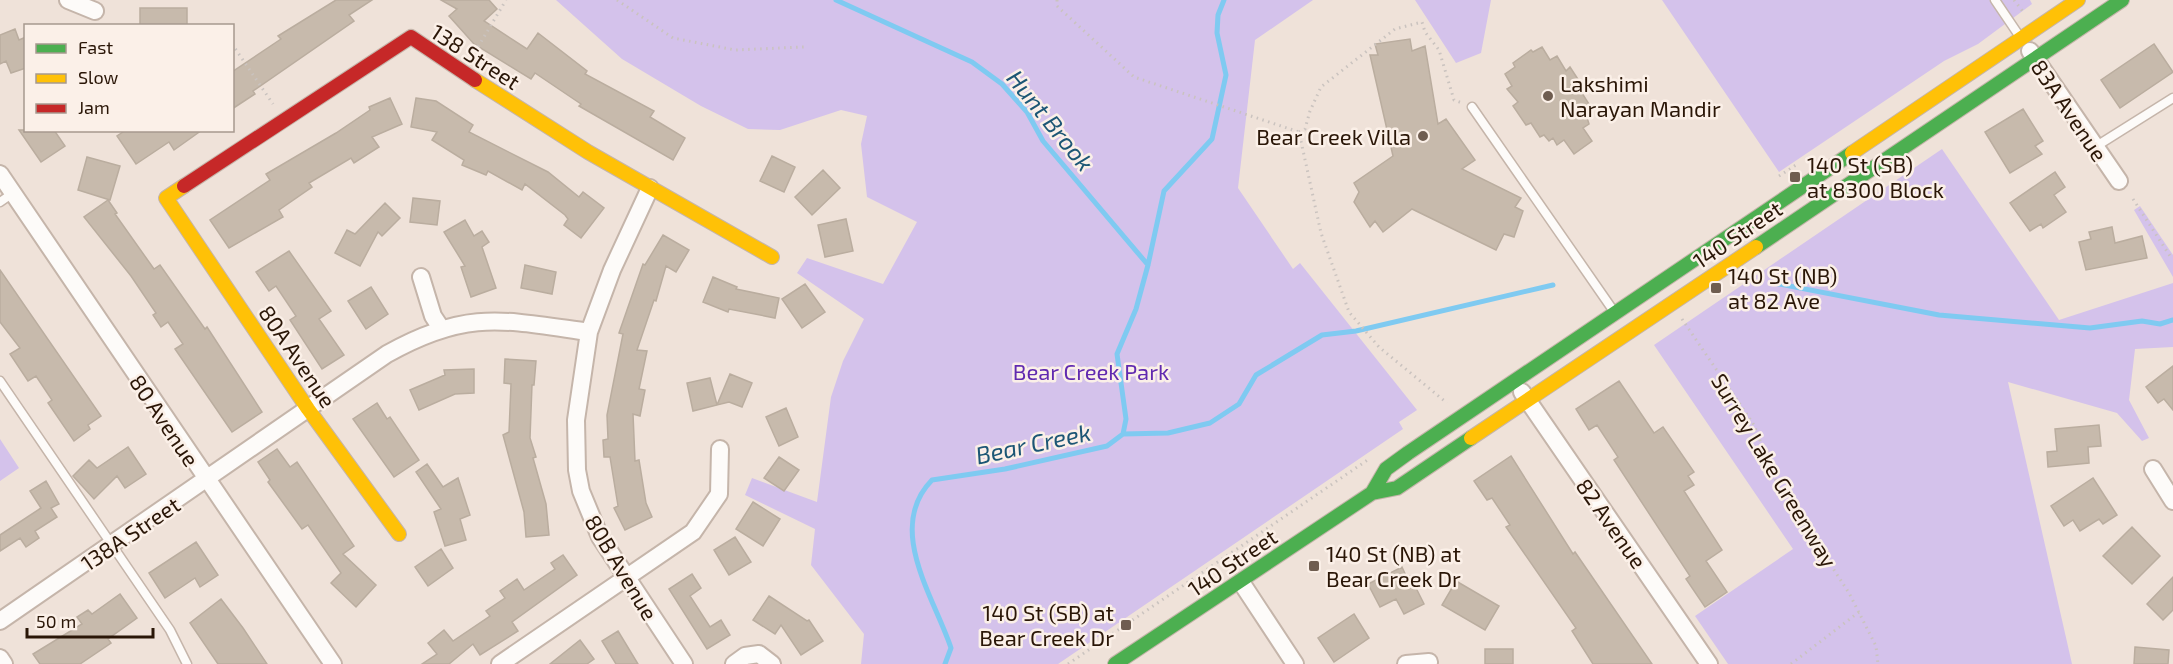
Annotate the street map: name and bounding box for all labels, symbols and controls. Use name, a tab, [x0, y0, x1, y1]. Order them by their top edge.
street label: 138 Street	[427, 18, 525, 94]
legend	[24, 24, 234, 132]
text: Fast	[78, 36, 113, 58]
street label: 83A Avenue	[2027, 54, 2113, 166]
water label: Hunt Brook	[1001, 64, 1101, 176]
text: Slow	[78, 66, 119, 88]
place label: Lakshimi Narayan Mandir	[1560, 70, 1721, 121]
marker: Lakshimi Narayan Mandir	[1541, 89, 1555, 103]
text: Jam	[78, 96, 110, 118]
place label: Bear Creek Villa	[1256, 123, 1411, 149]
marker: Bear Creek Villa	[1416, 129, 1430, 143]
place label: 140 St (SB) at 8300 Block	[1807, 151, 1944, 202]
marker: 140 St (SB) at 8300 Block	[1788, 170, 1802, 184]
street label: 140 Street	[1688, 195, 1786, 273]
place label: 140 St (NB) at 82 Ave	[1728, 262, 1837, 313]
marker: 140 St (NB) at 82 Ave	[1709, 281, 1723, 295]
street label: 80A Avenue	[254, 300, 342, 412]
park label: Bear Creek Park	[1013, 358, 1169, 384]
street label: Surrey Lake Greenway	[1707, 368, 1843, 572]
street label: 80 Avenue	[125, 369, 205, 471]
water label: Bear Creek	[973, 417, 1093, 469]
street label: 82 Avenue	[1572, 473, 1652, 573]
street label: 138A Street	[76, 490, 184, 576]
street label: 80B Avenue	[580, 510, 664, 624]
street label: 140 Street	[1183, 523, 1281, 601]
place label: 140 St (NB) at Bear Creek Dr	[1326, 540, 1461, 591]
marker: 140 St (NB) at Bear Creek Dr	[1307, 559, 1321, 573]
place label: 140 St (SB) at Bear Creek Dr	[979, 599, 1114, 650]
scale bar	[27, 601, 153, 639]
text: 50 m	[36, 610, 76, 632]
marker: 140 St (SB) at Bear Creek Dr	[1119, 618, 1133, 632]

